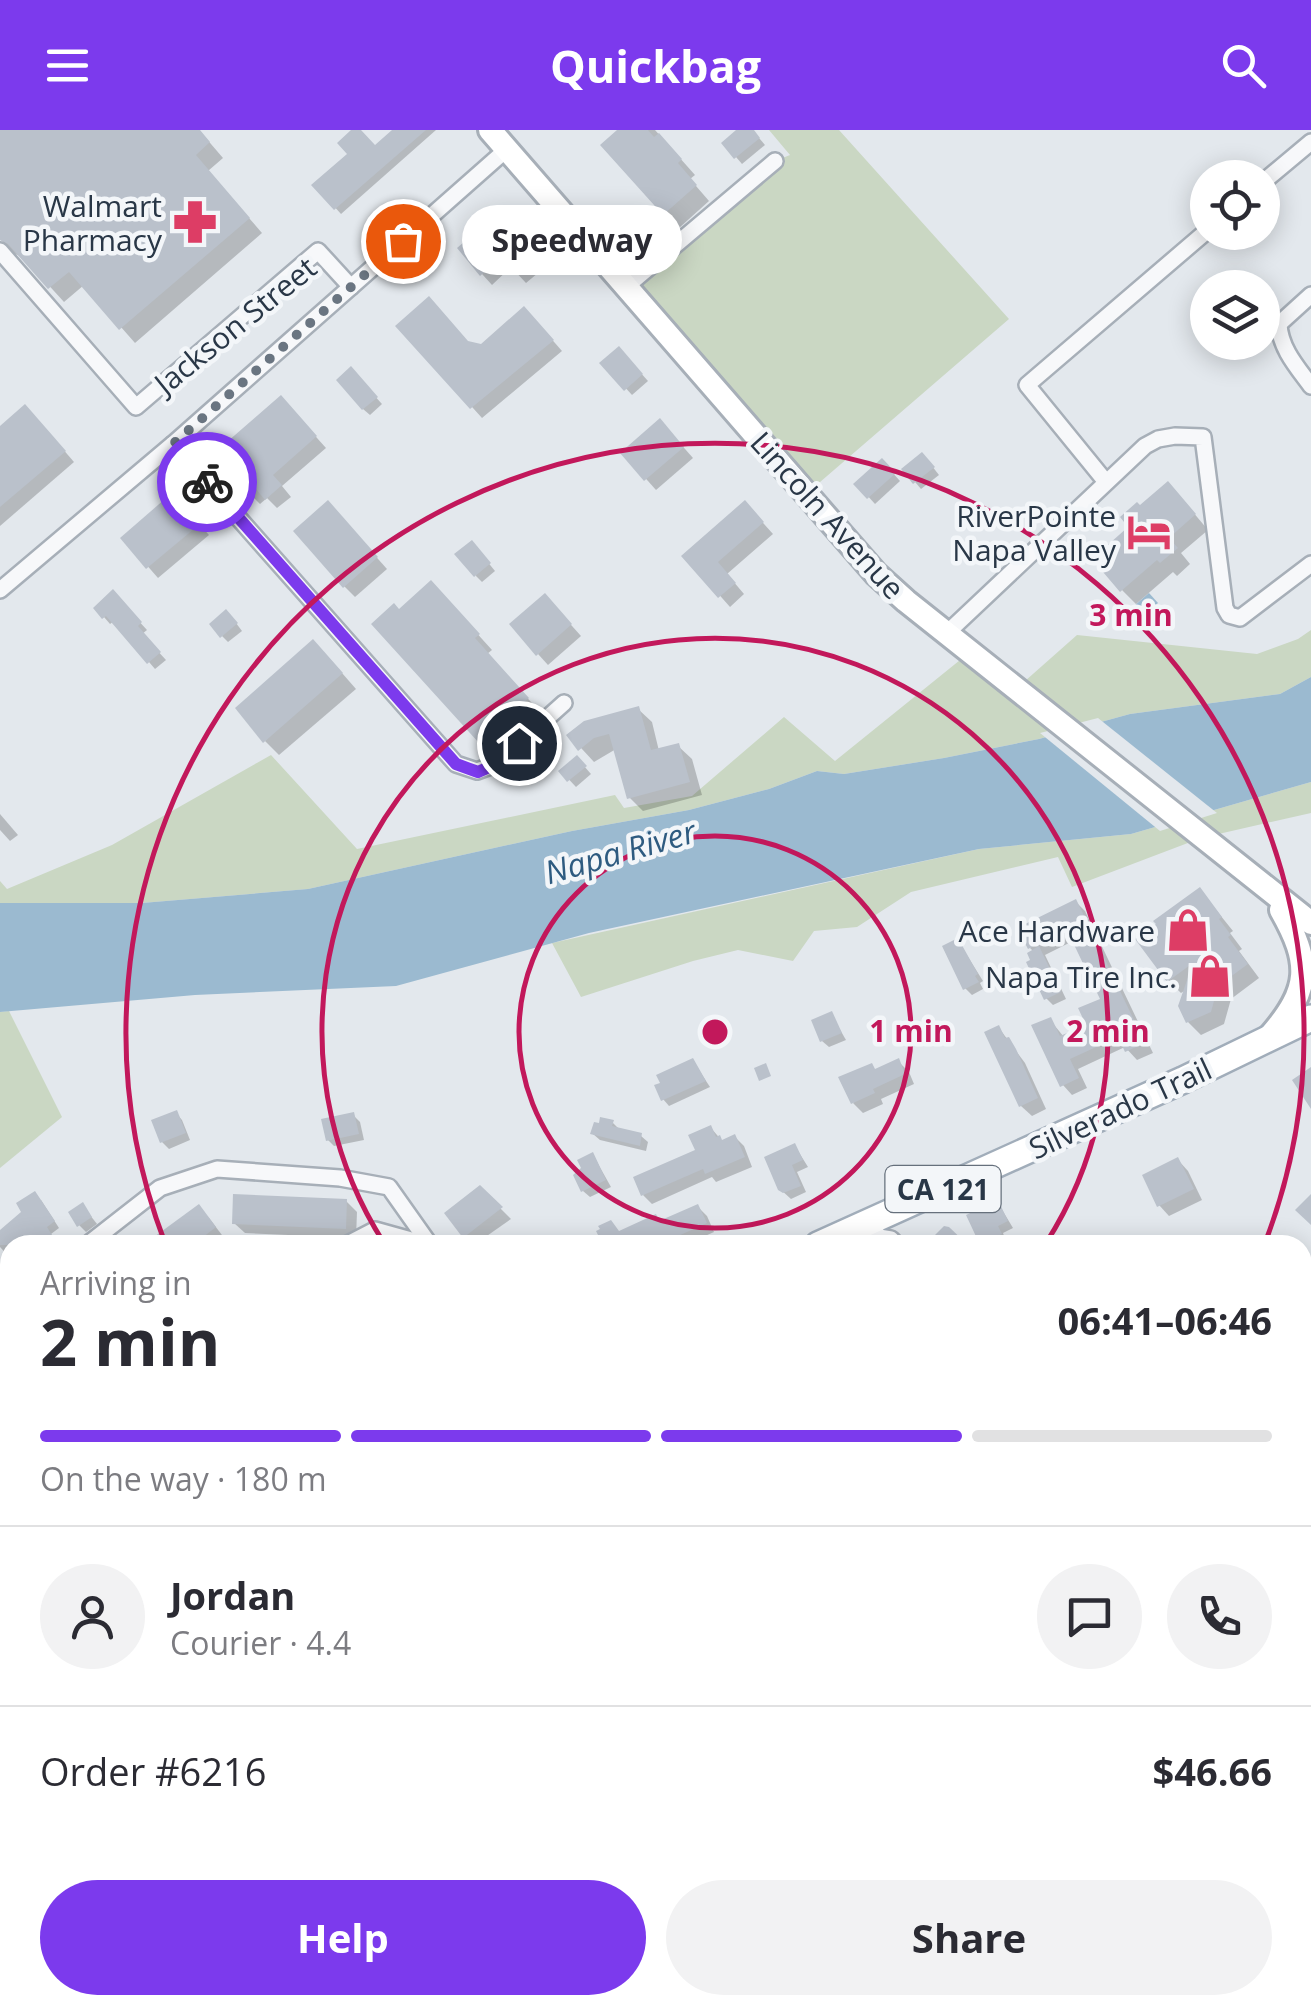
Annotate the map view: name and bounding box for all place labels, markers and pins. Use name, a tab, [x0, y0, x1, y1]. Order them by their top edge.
place label: Walmart Pharmacy	[23, 185, 163, 260]
pharmacy icon: Walmart Pharmacy	[171, 198, 219, 246]
pin	[361, 199, 446, 284]
callout: Speedway	[463, 206, 683, 276]
place label: RiverPointe Napa Valley	[952, 495, 1117, 570]
hotel icon: RiverPointe Napa Valley	[1125, 508, 1173, 556]
pin	[477, 701, 562, 786]
shop icon: Ace Hardware	[1164, 906, 1212, 954]
place label: Ace Hardware	[959, 910, 1155, 951]
shop icon: Napa Tire Inc.	[1186, 952, 1234, 1000]
place label: Napa Tire Inc.	[985, 956, 1177, 997]
centre of rings	[697, 1014, 733, 1050]

